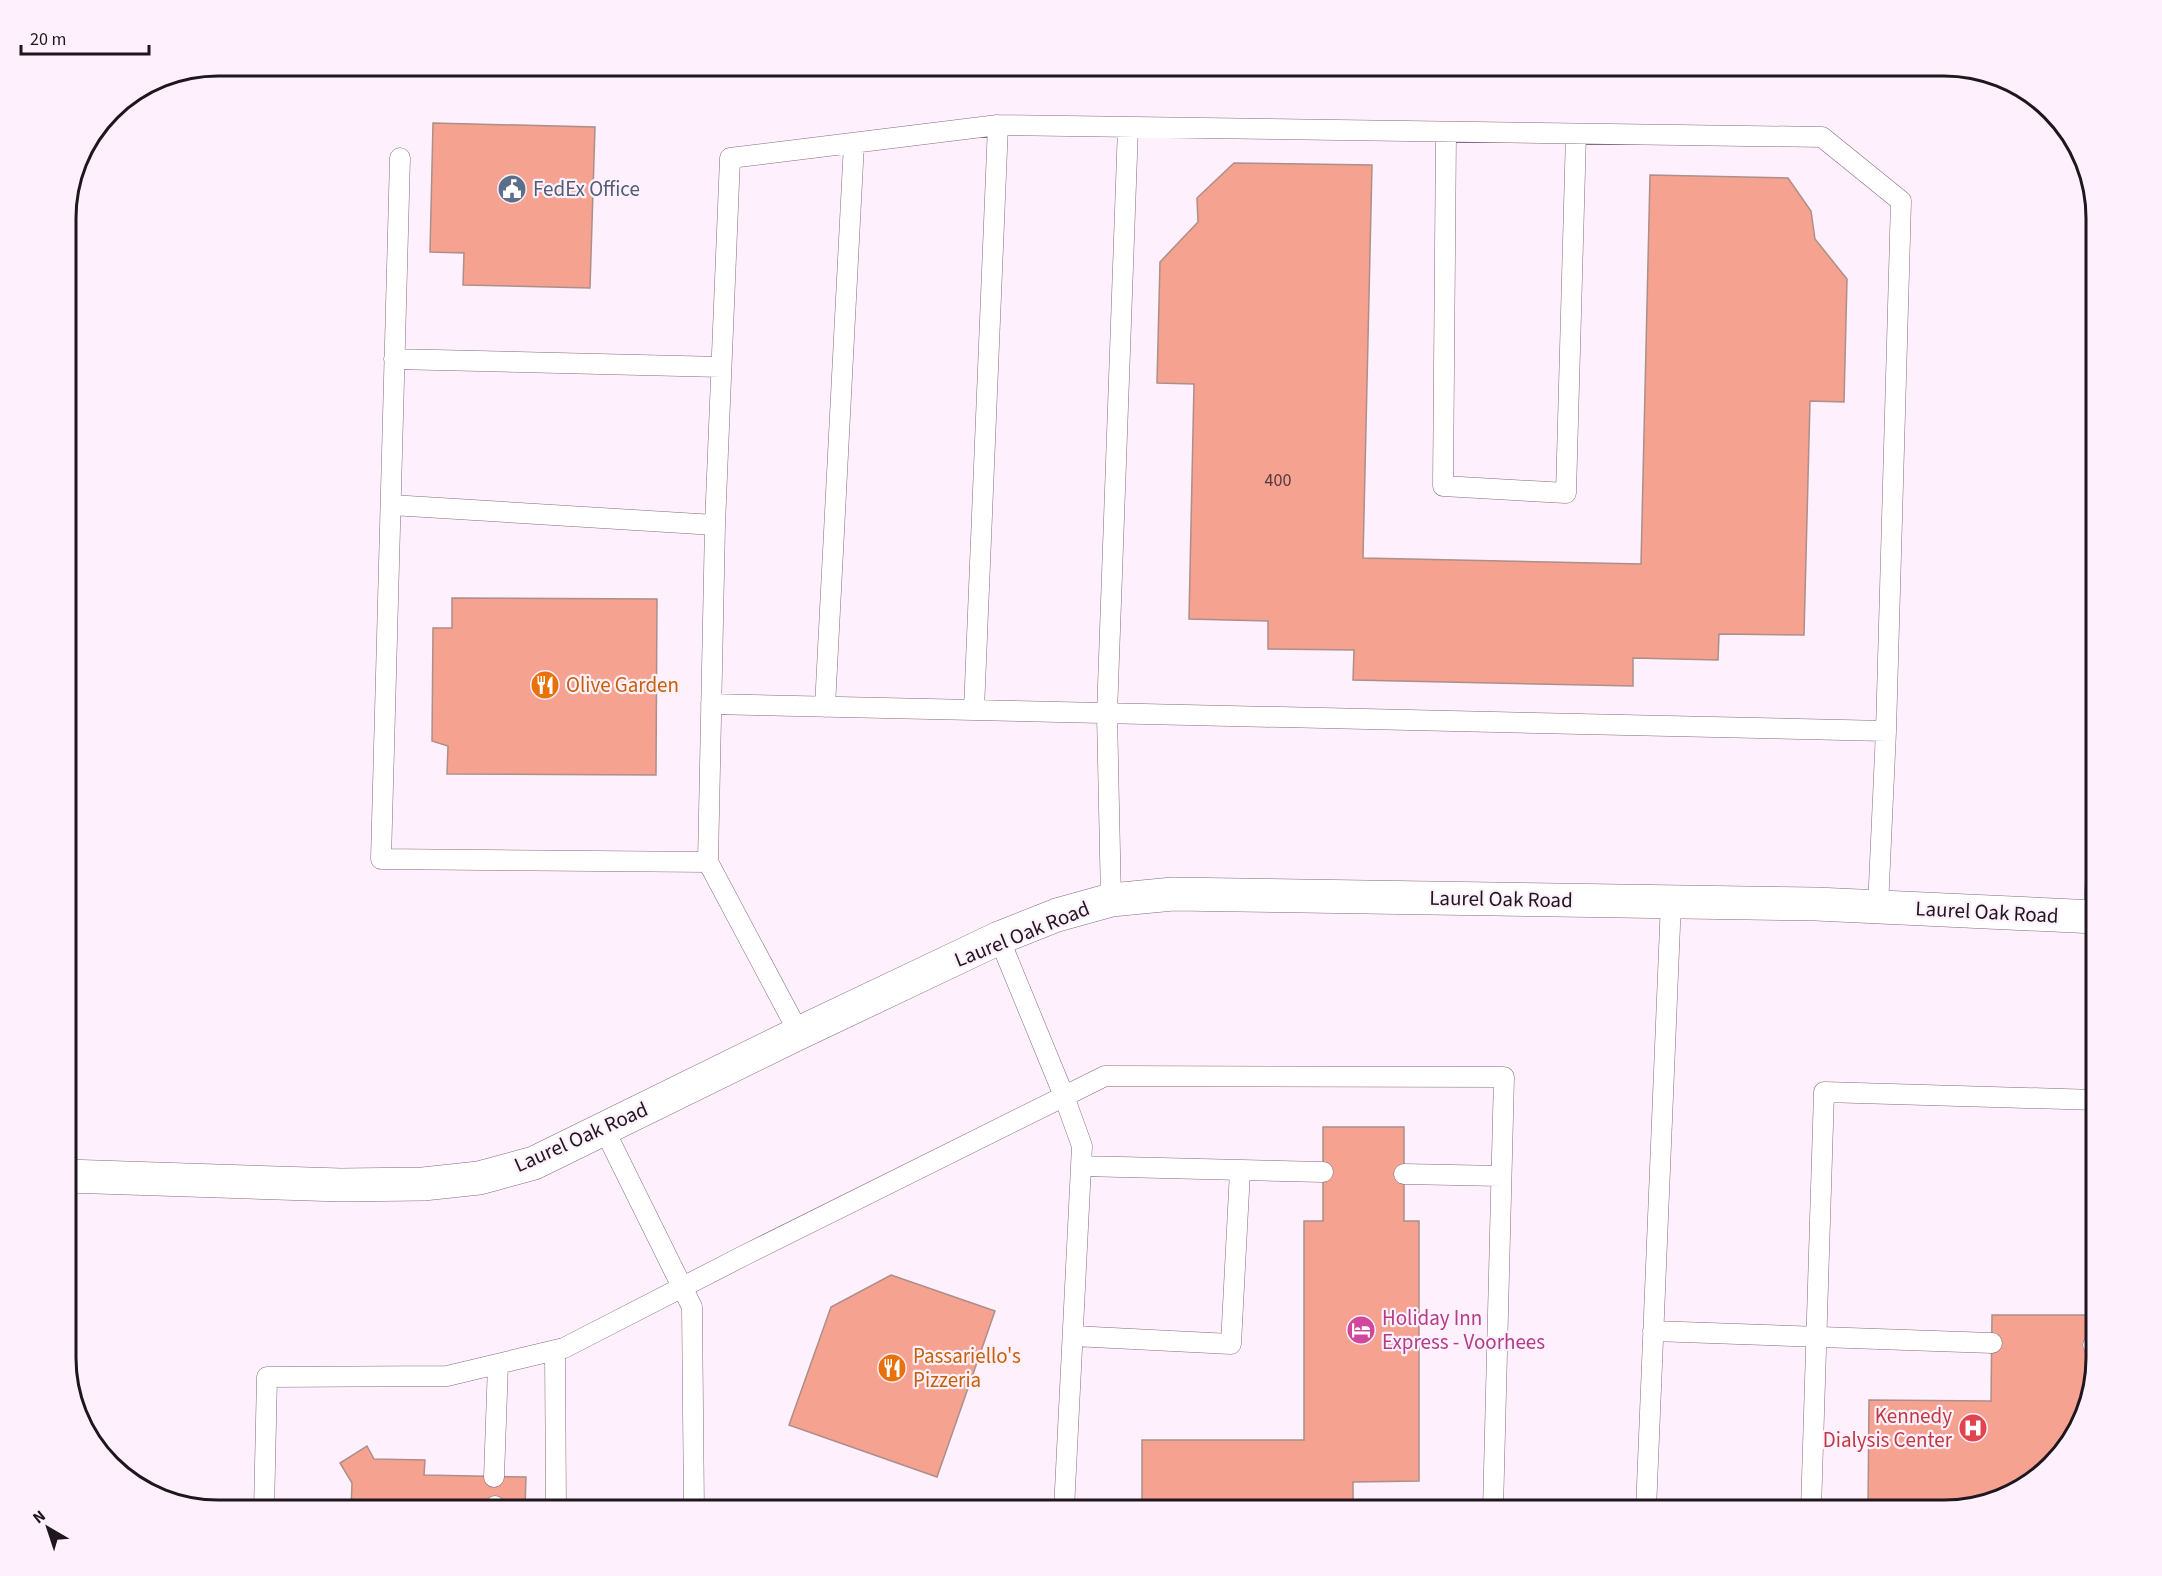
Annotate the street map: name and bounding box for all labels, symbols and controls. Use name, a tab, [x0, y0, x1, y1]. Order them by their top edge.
scale bar	[21, 18, 148, 56]
text: 20 m	[30, 27, 66, 52]
public building icon: FedEx Office	[496, 173, 528, 205]
place label: FedEx Office	[533, 174, 640, 204]
house number: 400	[1265, 468, 1291, 493]
restaurant icon: Olive Garden	[529, 669, 561, 701]
place label: Olive Garden	[566, 670, 679, 700]
street label: Laurel Oak Road	[1429, 883, 1573, 915]
street label: Laurel Oak Road	[950, 893, 1094, 975]
street label: Laurel Oak Road	[1915, 893, 2059, 931]
street label: Laurel Oak Road	[509, 1094, 653, 1180]
place label: Holiday Inn Express - Voorhees	[1382, 1303, 1545, 1357]
hotel icon: Holiday Inn Express - Voorhees	[1345, 1314, 1377, 1346]
place label: Passariello's Pizzeria	[913, 1341, 1021, 1395]
restaurant icon: Passariello's Pizzeria	[876, 1352, 908, 1384]
place label: Kennedy Dialysis Center	[1823, 1401, 1953, 1455]
hospital icon: Kennedy Dialysis Center	[1957, 1412, 1989, 1444]
north arrow	[18, 1498, 78, 1558]
text: N	[28, 1505, 50, 1529]

